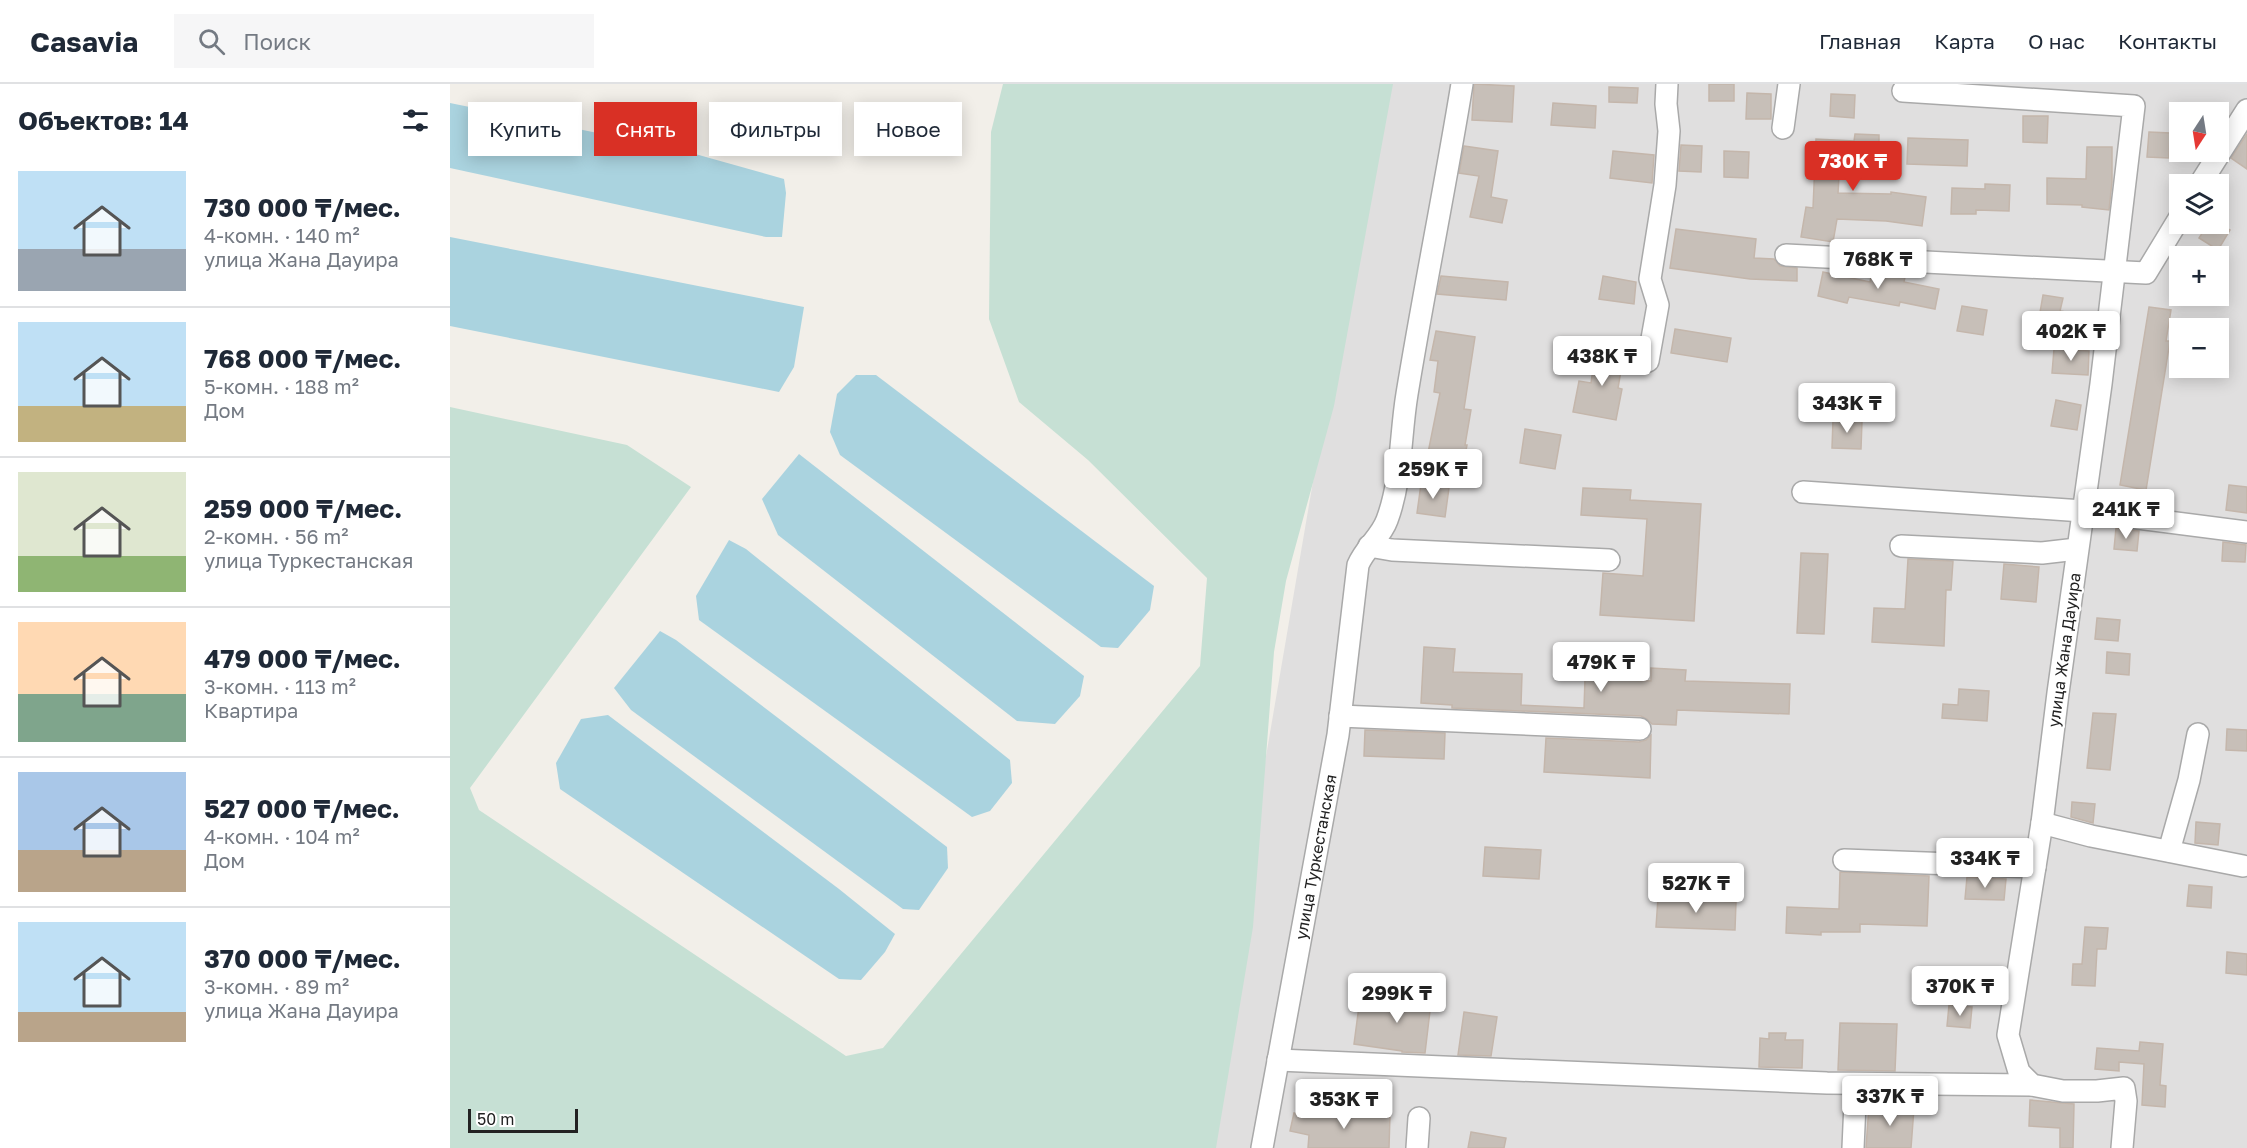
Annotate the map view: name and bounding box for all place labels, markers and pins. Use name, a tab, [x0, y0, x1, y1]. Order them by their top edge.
pin: 730K ₸	[1804, 141, 1902, 192]
pin: 768K ₸	[1829, 239, 1927, 290]
pin: 402K ₸	[2022, 311, 2120, 362]
pin: 438K ₸	[1553, 336, 1651, 387]
pin: 343K ₸	[1798, 383, 1896, 434]
pin: 259K ₸	[1384, 449, 1482, 500]
pin: 241K ₸	[2077, 489, 2175, 540]
pin: 479K ₸	[1552, 642, 1650, 693]
pin: 334K ₸	[1936, 838, 2034, 889]
pin: 527K ₸	[1647, 863, 1745, 914]
pin: 370K ₸	[1911, 966, 2009, 1017]
pin: 299K ₸	[1348, 973, 1446, 1024]
pin: 337K ₸	[1841, 1076, 1939, 1127]
pin: 353K ₸	[1295, 1079, 1393, 1130]

